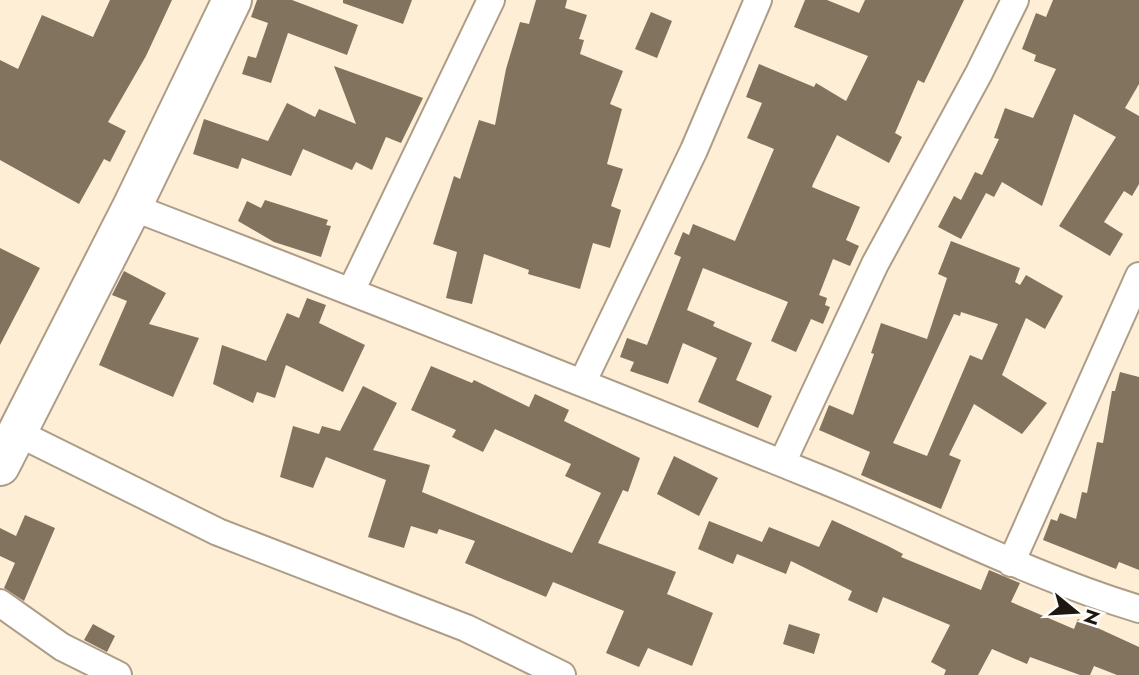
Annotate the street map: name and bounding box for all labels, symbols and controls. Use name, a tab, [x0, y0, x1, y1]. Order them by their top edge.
north arrow	[1041, 577, 1111, 647]
text: N	[1077, 606, 1107, 628]

